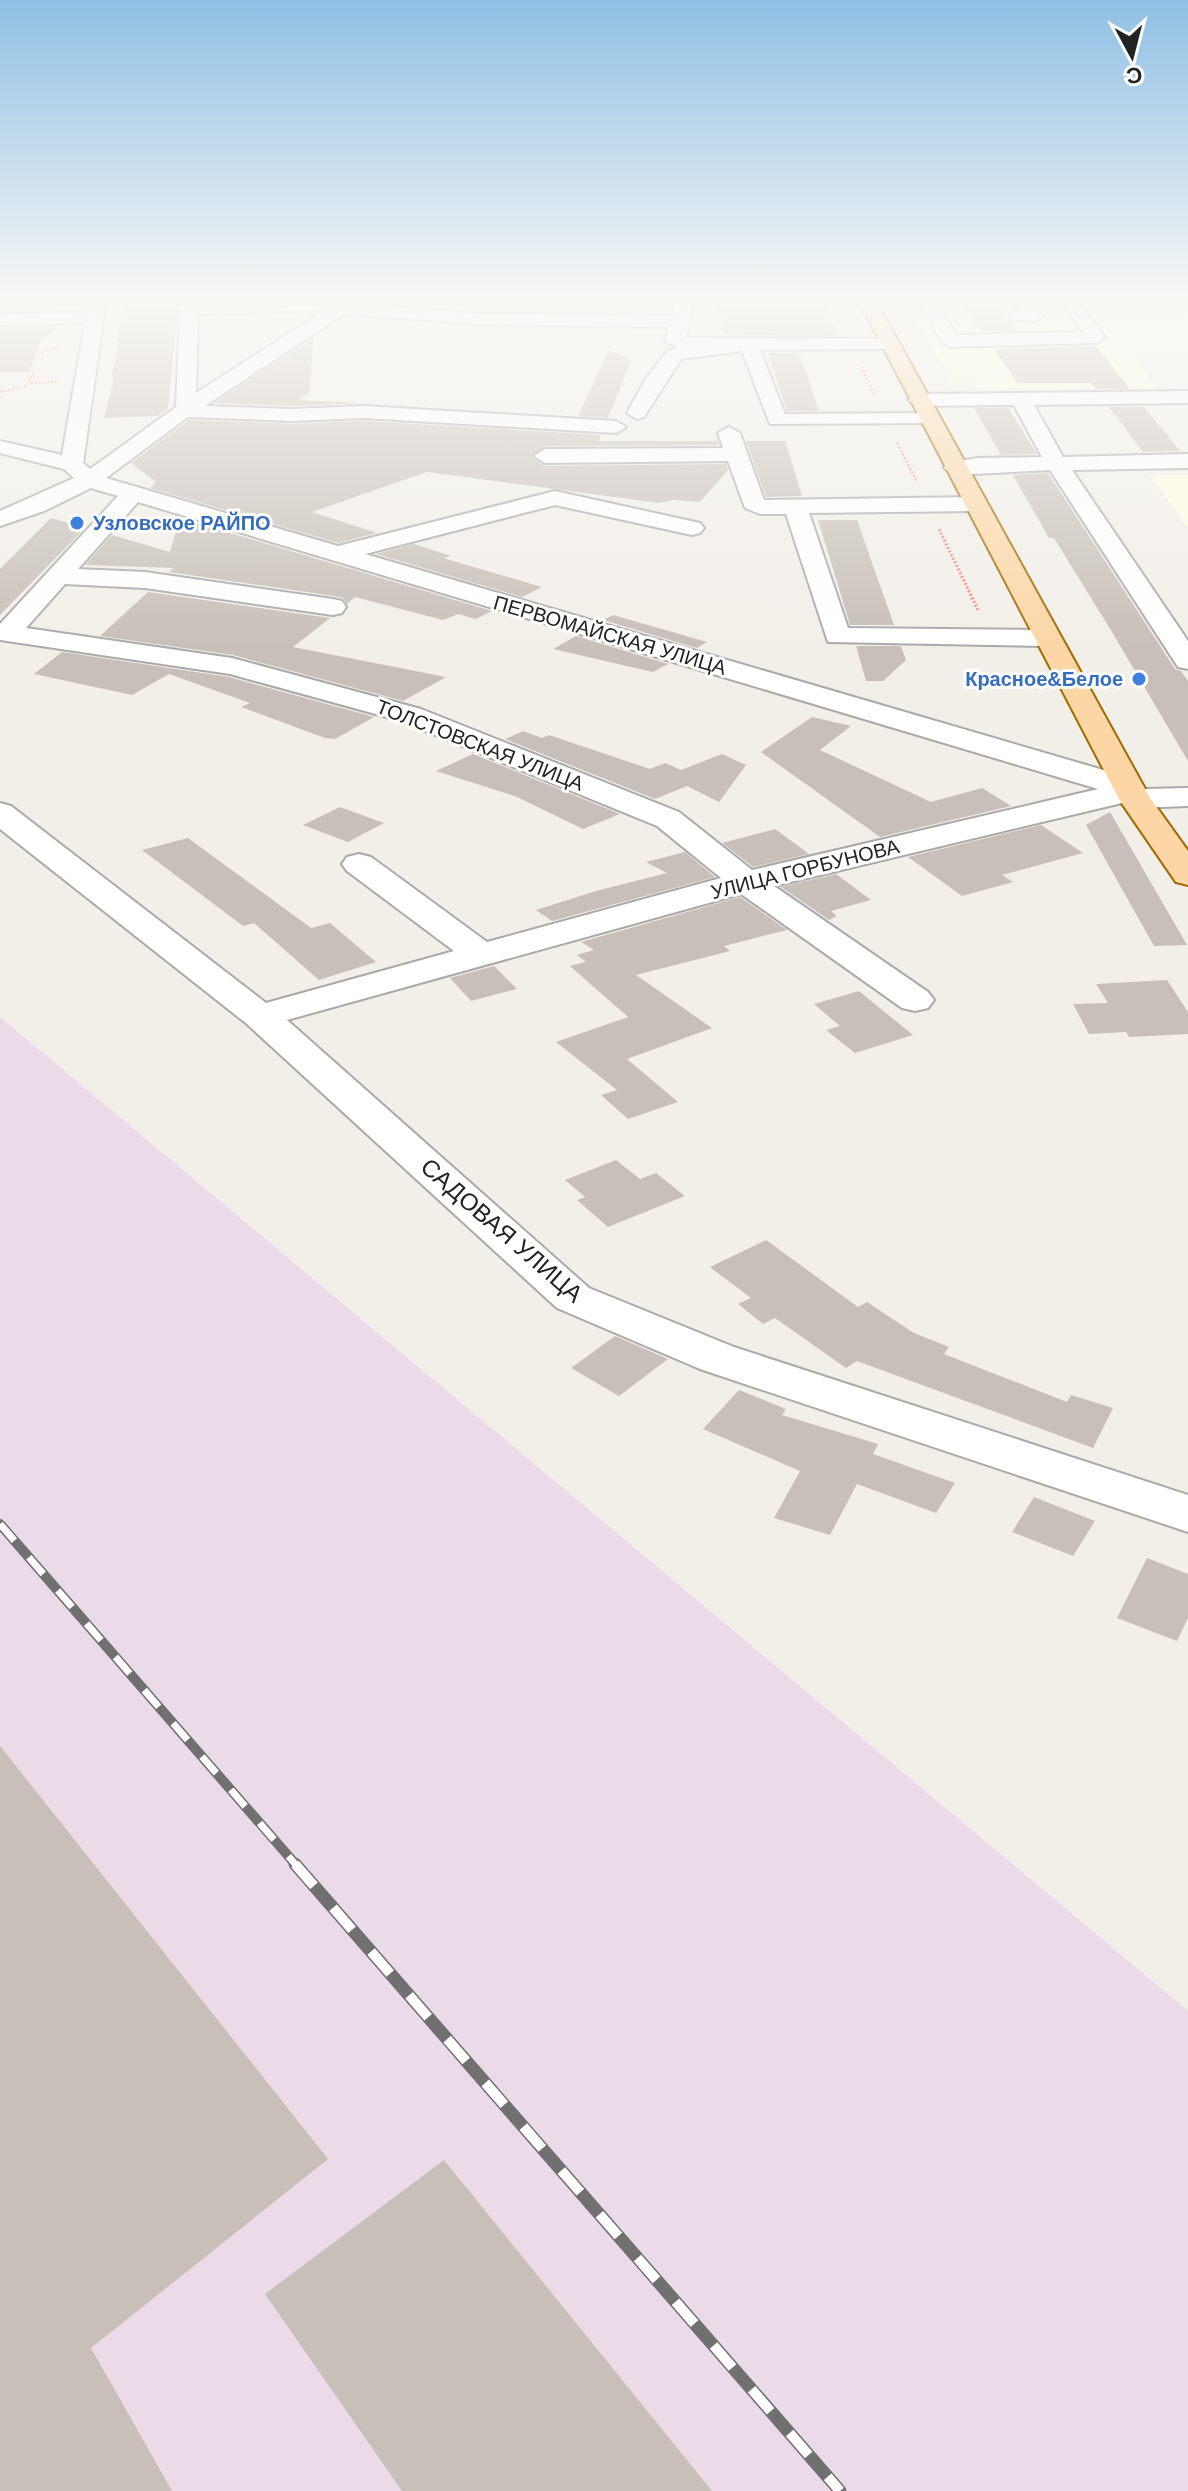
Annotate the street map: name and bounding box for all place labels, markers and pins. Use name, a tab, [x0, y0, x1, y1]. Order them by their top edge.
place label: Узловское РАЙПО	[93, 511, 271, 534]
marker: Узловское РАЙПО	[68, 514, 86, 532]
place label: Красное&Белое	[965, 668, 1123, 690]
marker: Красное&Белое	[1130, 670, 1148, 688]

